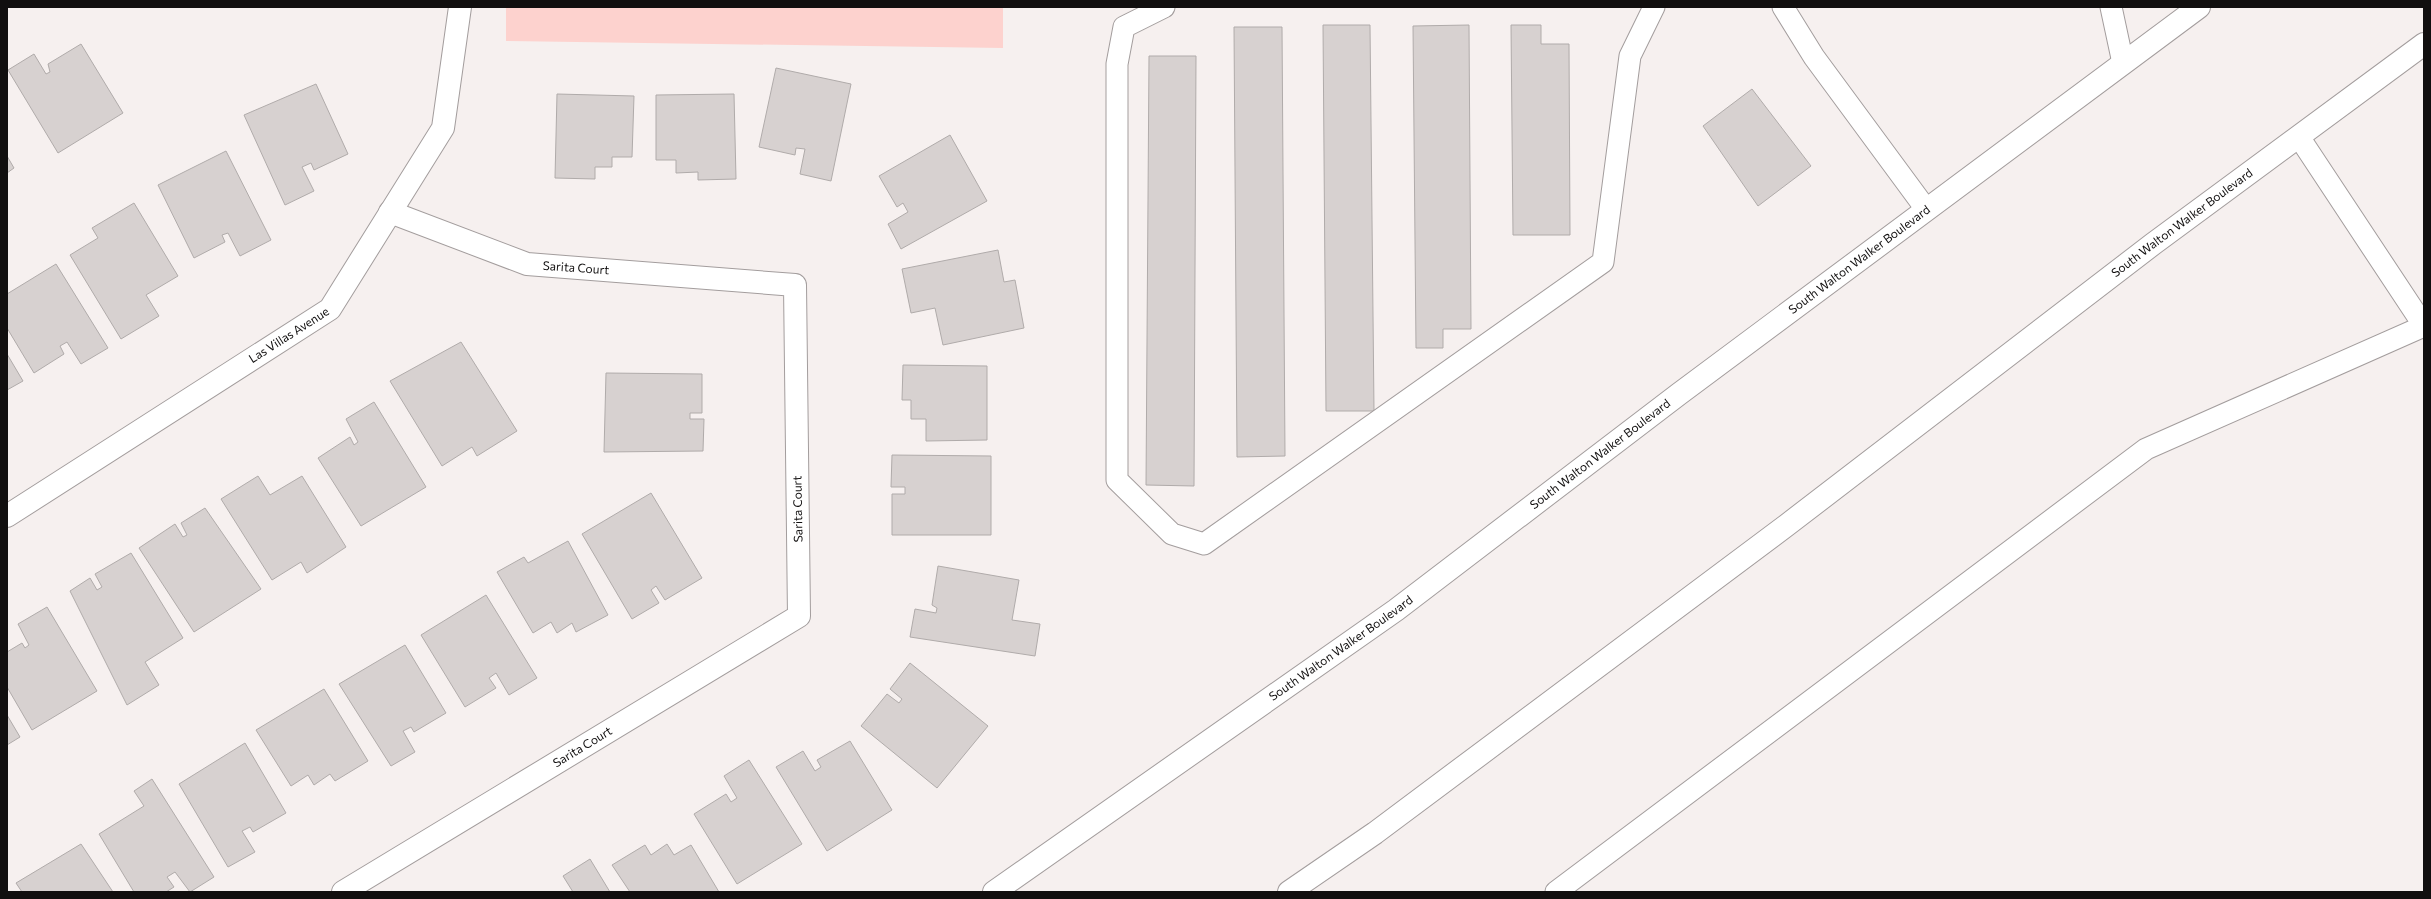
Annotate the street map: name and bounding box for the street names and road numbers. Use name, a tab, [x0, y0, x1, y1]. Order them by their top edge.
street label: South Walton Walker Boulevard	[2108, 165, 2255, 279]
street label: South Walton Walker Boulevard	[1785, 202, 1932, 316]
street label: Sarita Court	[542, 258, 610, 276]
street label: Las Villas Avenue	[246, 304, 331, 365]
street label: South Walton Walker Boulevard	[1527, 395, 1673, 511]
street label: Sarita Court	[789, 476, 805, 542]
street label: South Walton Walker Boulevard	[1266, 592, 1415, 703]
street label: Sarita Court	[550, 723, 614, 769]

